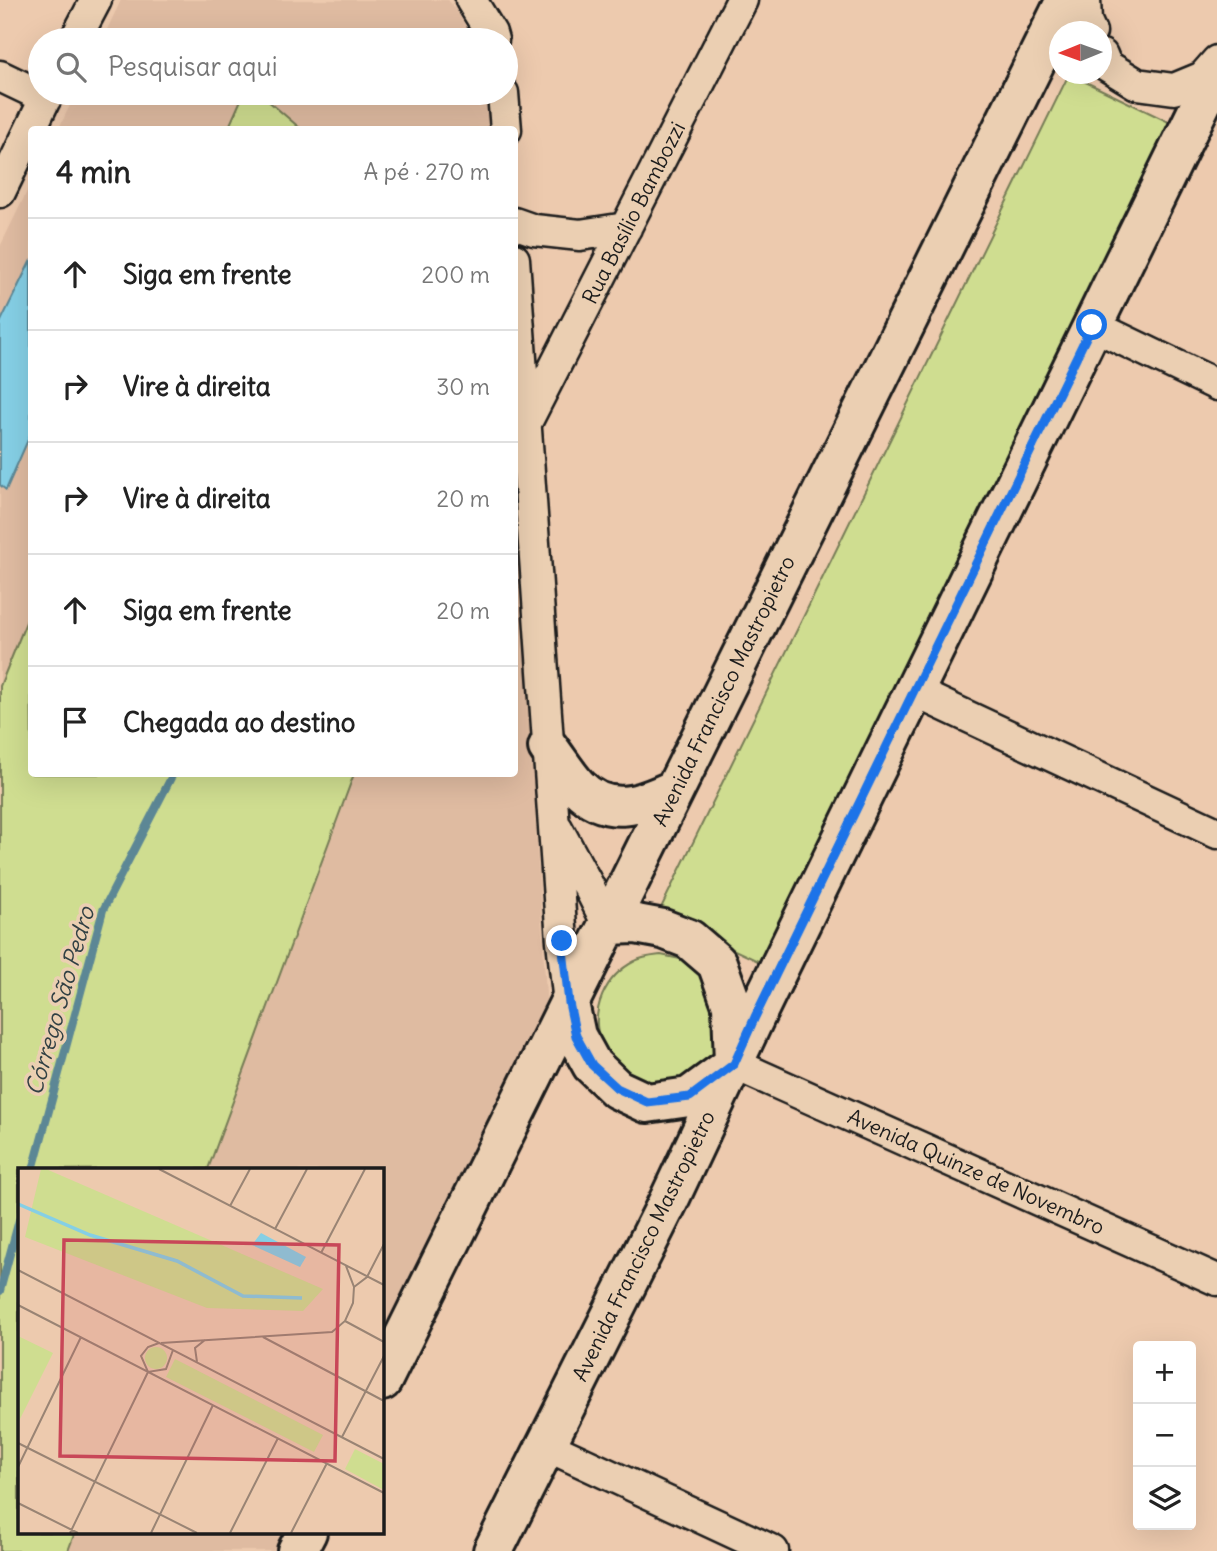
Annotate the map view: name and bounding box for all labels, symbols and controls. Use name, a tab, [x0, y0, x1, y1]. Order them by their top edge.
north arrow	[1049, 21, 1112, 84]
search box	[28, 28, 518, 105]
icon: search	[52, 48, 90, 86]
text: Pesquisar aqui	[108, 50, 277, 83]
street label: Rua Basílio Bambozzi	[576, 117, 691, 308]
text: 4 min	[56, 153, 131, 191]
text: A pé · 270 m	[364, 157, 490, 186]
icon: ahead	[56, 255, 94, 293]
text: Siga em frente	[123, 258, 291, 291]
text: 200 m	[421, 260, 490, 289]
route start	[1076, 309, 1107, 340]
icon: right	[56, 367, 94, 405]
text: Vire à direita	[123, 370, 271, 403]
text: 30 m	[436, 372, 490, 401]
icon: right	[56, 479, 94, 517]
text: Vire à direita	[123, 482, 271, 515]
text: 20 m	[437, 484, 490, 513]
street label: Avenida Francisco Mastropietro	[646, 551, 801, 831]
icon: ahead	[56, 591, 94, 629]
text: Siga em frente	[123, 594, 291, 627]
text: 20 m	[437, 596, 490, 625]
icon: arrive	[56, 703, 94, 741]
text: Chegada ao destino	[123, 706, 355, 739]
water label: Córrego São Pedro	[19, 902, 101, 1098]
route end	[546, 925, 577, 956]
street label: Avenida Quinze de Novembro	[844, 1103, 1109, 1240]
street label: Avenida Francisco Mastropietro	[566, 1106, 721, 1386]
inset map	[18, 1168, 383, 1534]
map controls	[1133, 1341, 1196, 1530]
button: +	[1133, 1341, 1196, 1404]
button: −	[1133, 1404, 1196, 1467]
button: layers	[1133, 1467, 1196, 1530]

